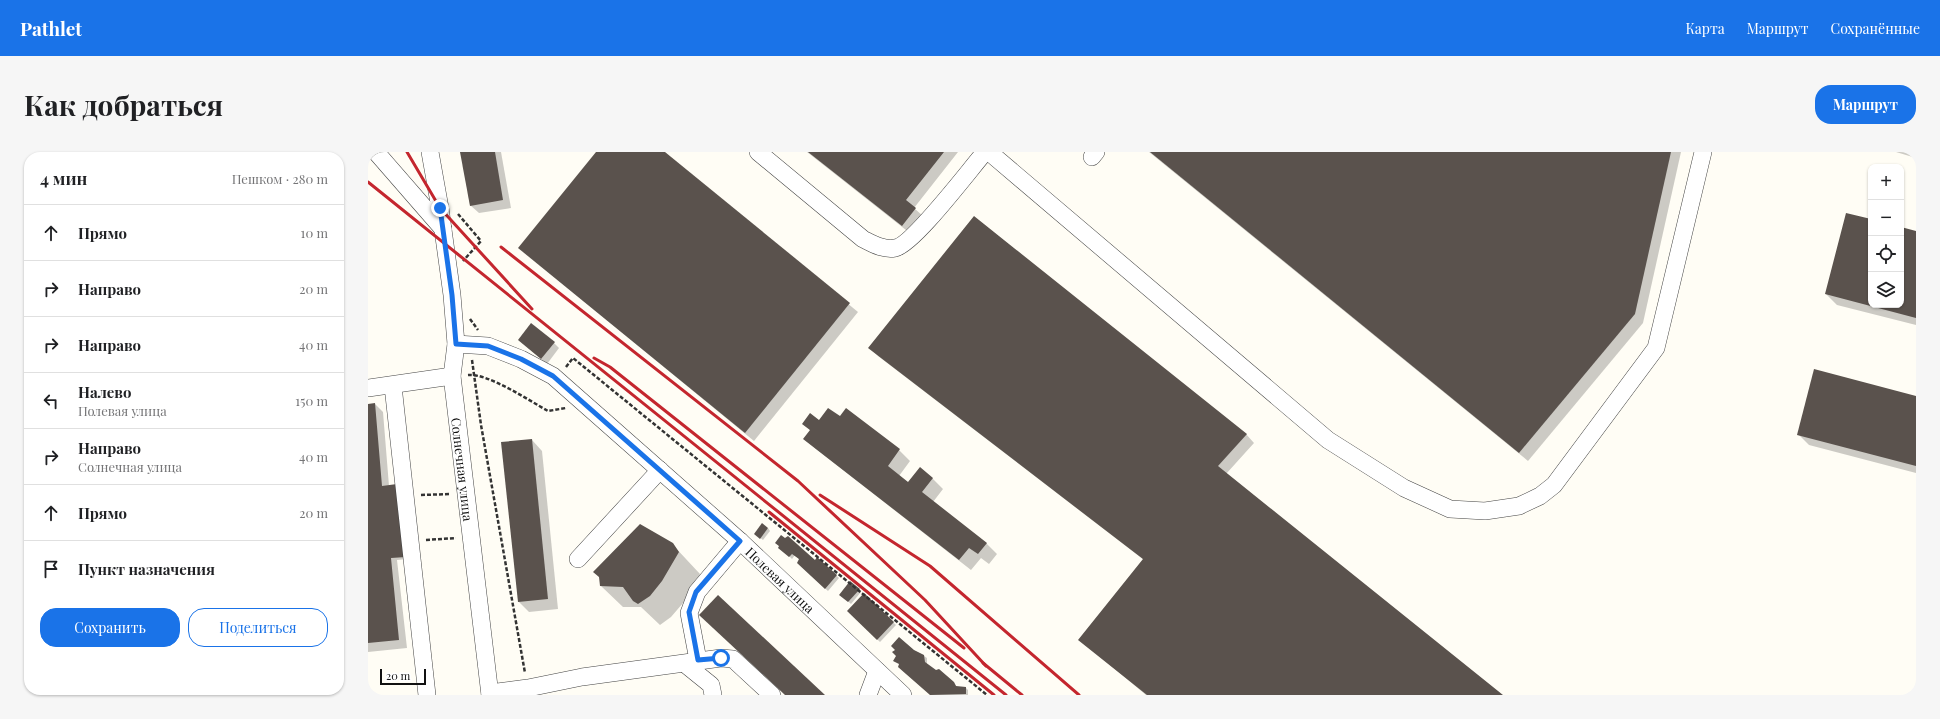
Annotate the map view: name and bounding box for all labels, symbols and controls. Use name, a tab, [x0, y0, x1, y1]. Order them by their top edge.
text: Pathlet	[20, 15, 82, 41]
text: Карта	[1685, 19, 1725, 38]
text: Маршрут	[1747, 19, 1809, 38]
text: Сохранённые	[1831, 19, 1920, 38]
button: Маршрут	[1815, 85, 1916, 124]
text: Как добраться	[24, 86, 223, 123]
map controls	[1868, 164, 1904, 308]
button: +	[1868, 164, 1904, 200]
text: 4 мин	[40, 167, 87, 189]
text: Пешком · 280 m	[232, 170, 328, 187]
route end	[431, 199, 449, 217]
button: −	[1868, 200, 1904, 236]
icon: ahead	[40, 222, 62, 244]
text: Прямо	[78, 223, 127, 243]
text: 10 m	[301, 224, 328, 241]
button: locate	[1868, 236, 1904, 272]
button: layers	[1868, 272, 1904, 308]
icon: right	[40, 278, 62, 300]
text: Направо	[78, 279, 141, 299]
text: 20 m	[299, 280, 328, 297]
icon: right	[40, 334, 62, 356]
text: Направо	[78, 335, 141, 355]
text: 40 m	[299, 336, 328, 353]
text: Налево	[78, 382, 131, 402]
icon: left	[40, 390, 62, 412]
text: 150 m	[295, 392, 328, 409]
text: Полевая улица	[78, 402, 167, 419]
street label: Солнечная улица	[449, 416, 478, 522]
text: Направо	[78, 438, 141, 458]
icon: right	[40, 446, 62, 468]
text: 40 m	[299, 448, 328, 465]
text: Солнечная улица	[78, 458, 182, 475]
icon: ahead	[40, 502, 62, 524]
text: Прямо	[78, 503, 127, 523]
text: 20 m	[299, 504, 328, 521]
street label: Полевая улица	[743, 543, 819, 616]
icon: arrive	[40, 558, 62, 580]
text: Пункт назначения	[78, 559, 215, 579]
button: Сохранить	[40, 608, 180, 647]
button: Поделиться	[188, 608, 328, 647]
route start	[712, 649, 730, 667]
scale bar	[380, 667, 426, 686]
text: 20 m	[386, 668, 410, 683]

